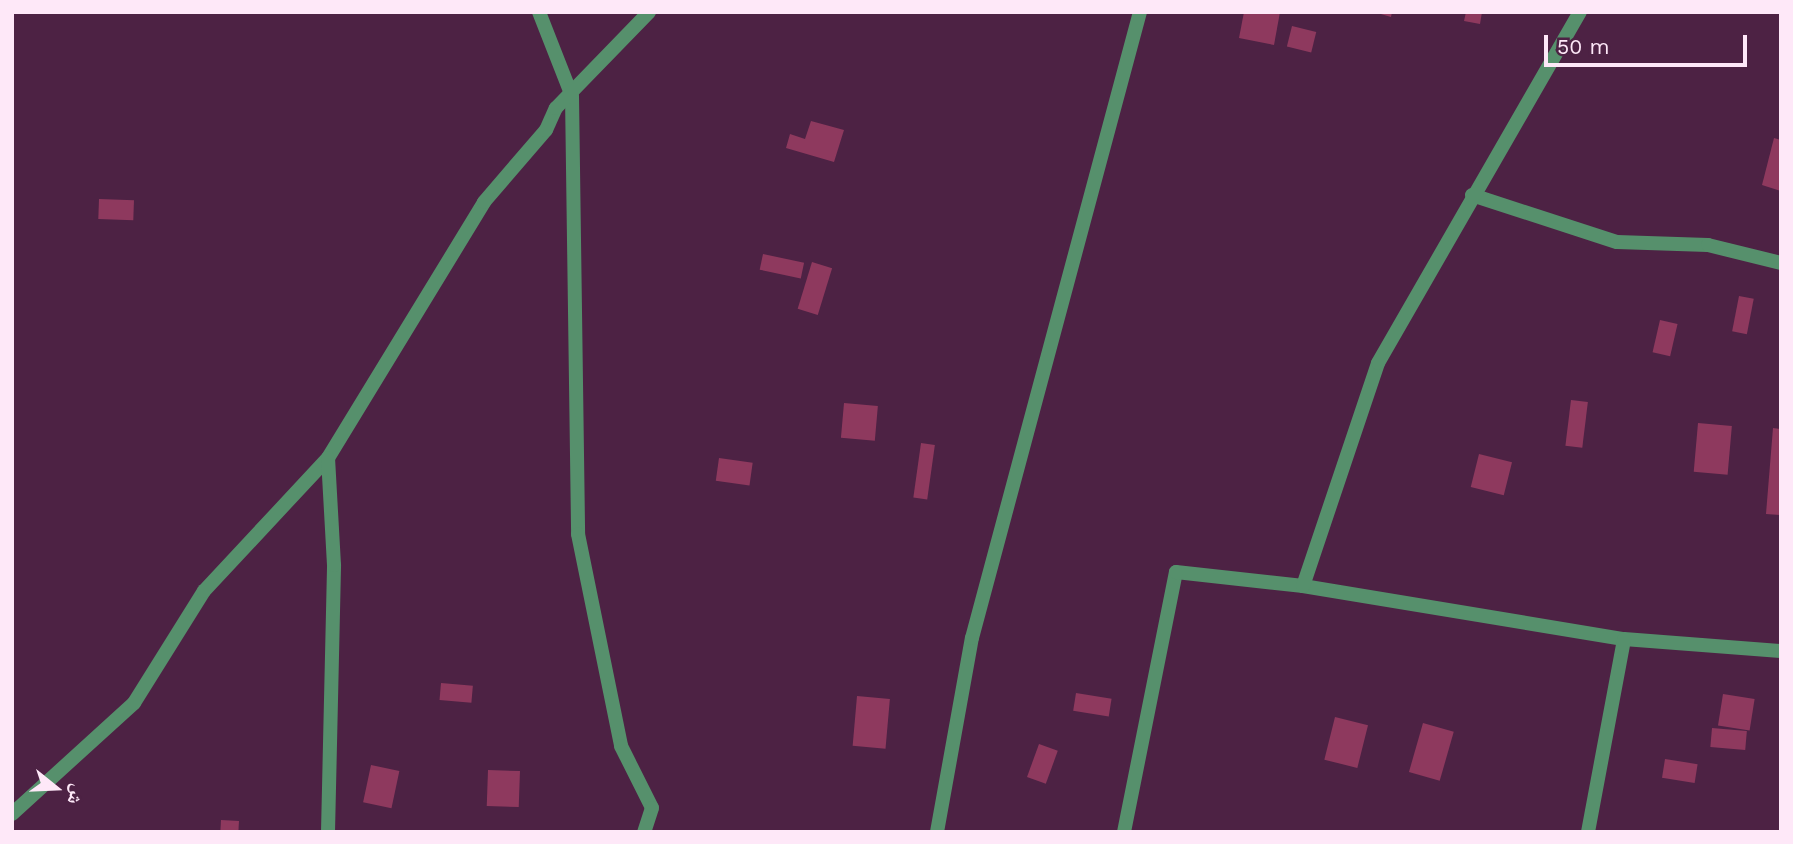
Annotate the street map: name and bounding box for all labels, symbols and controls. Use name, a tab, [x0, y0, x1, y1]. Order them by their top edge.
scale bar	[1548, 21, 1751, 65]
text: 50 m	[1557, 34, 1609, 59]
north arrow	[21, 753, 91, 823]
text: ش	[62, 781, 91, 808]

